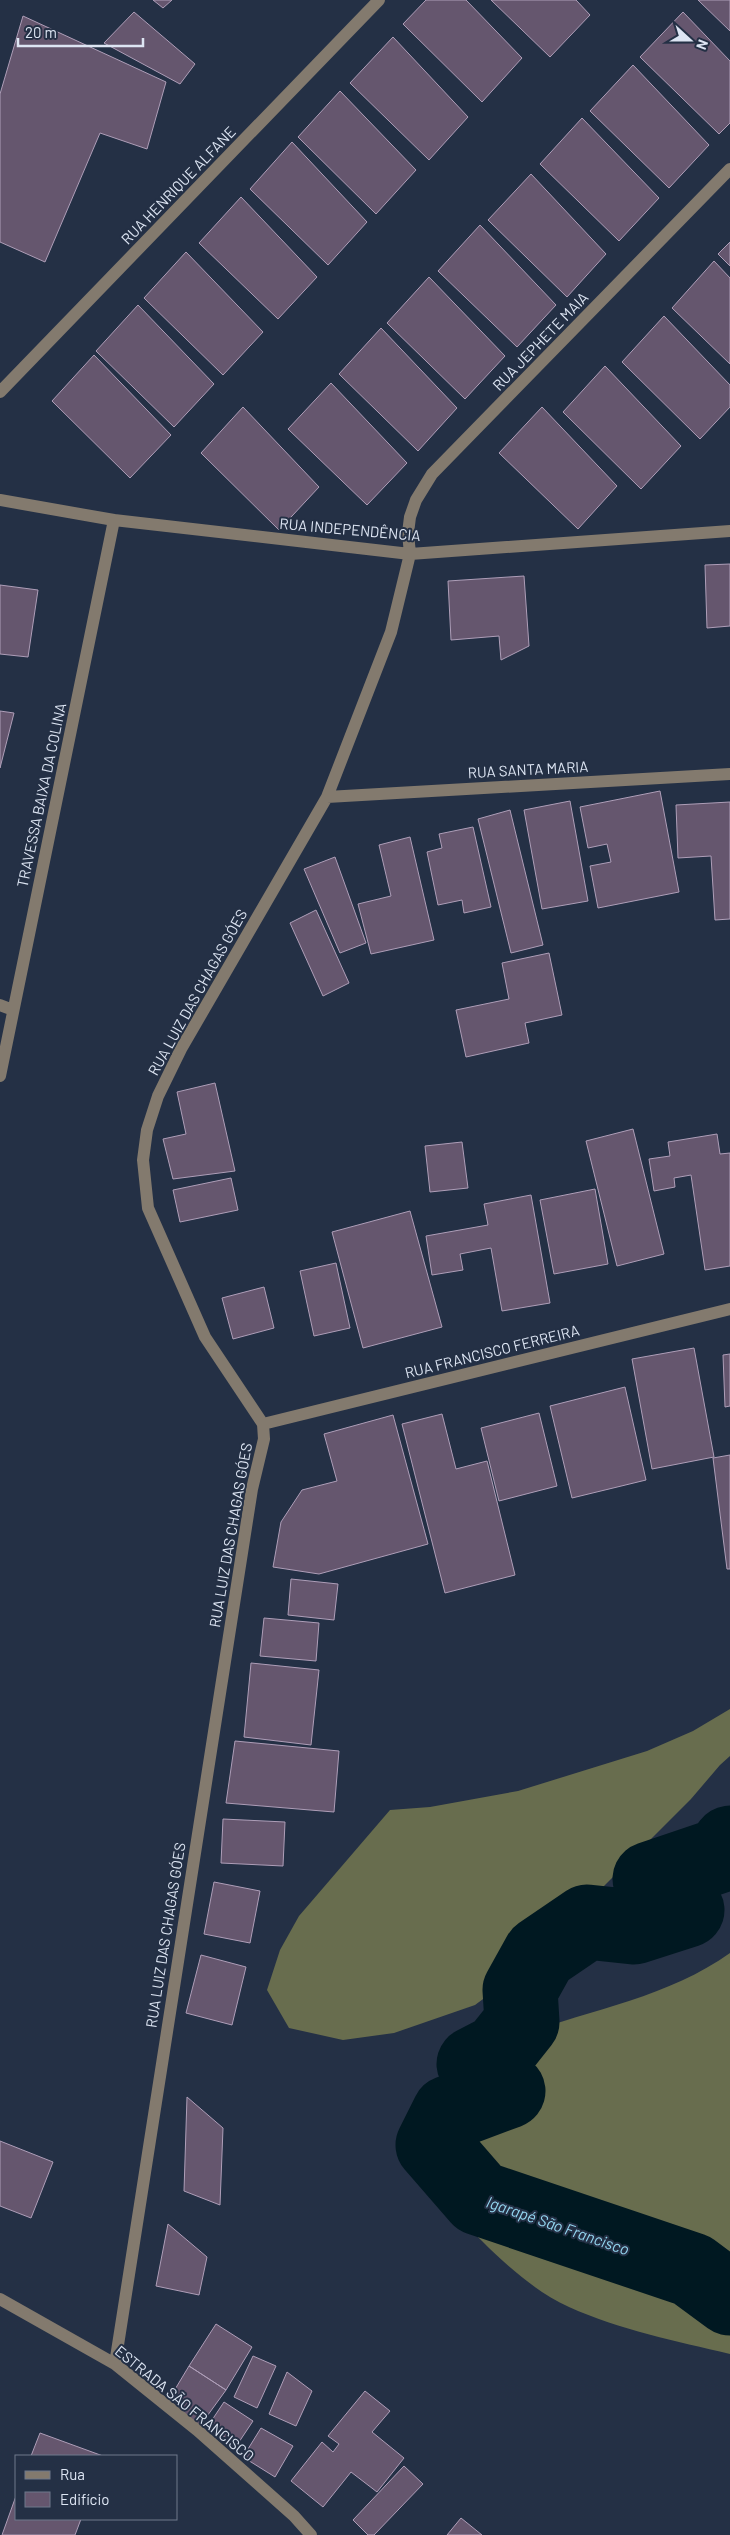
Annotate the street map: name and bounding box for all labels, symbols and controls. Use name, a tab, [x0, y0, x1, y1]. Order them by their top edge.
scale bar	[18, 15, 142, 47]
north arrow	[665, 15, 715, 65]
text: 20 m	[25, 23, 57, 41]
text: N	[693, 37, 712, 52]
street label: RUA HENRIQUE ALFANE	[117, 122, 239, 248]
street label: RUA JEPHETE MAIA	[488, 288, 592, 394]
street label: RUA INDEPENDÊNCIA	[279, 514, 421, 544]
street label: TRAVESSA BAIXA DA COLINA	[13, 701, 69, 889]
street label: RUA SANTA MARIA	[467, 757, 589, 781]
street label: RUA LUIZ DAS CHAGAS GÓES	[144, 906, 250, 1078]
street label: RUA FRANCISCO FERREIRA	[403, 1321, 581, 1381]
street label: RUA LUIZ DAS CHAGAS GÓES	[205, 1441, 255, 1629]
street label: RUA LUIZ DAS CHAGAS GÓES	[141, 1841, 189, 2029]
water label: Igarapé São Francisco	[484, 2192, 632, 2258]
street label: ESTRADA SÃO FRANCISCO	[112, 2341, 258, 2465]
legend	[15, 2455, 178, 2520]
text: Rua	[60, 2465, 85, 2483]
text: Edifício	[60, 2490, 109, 2508]

